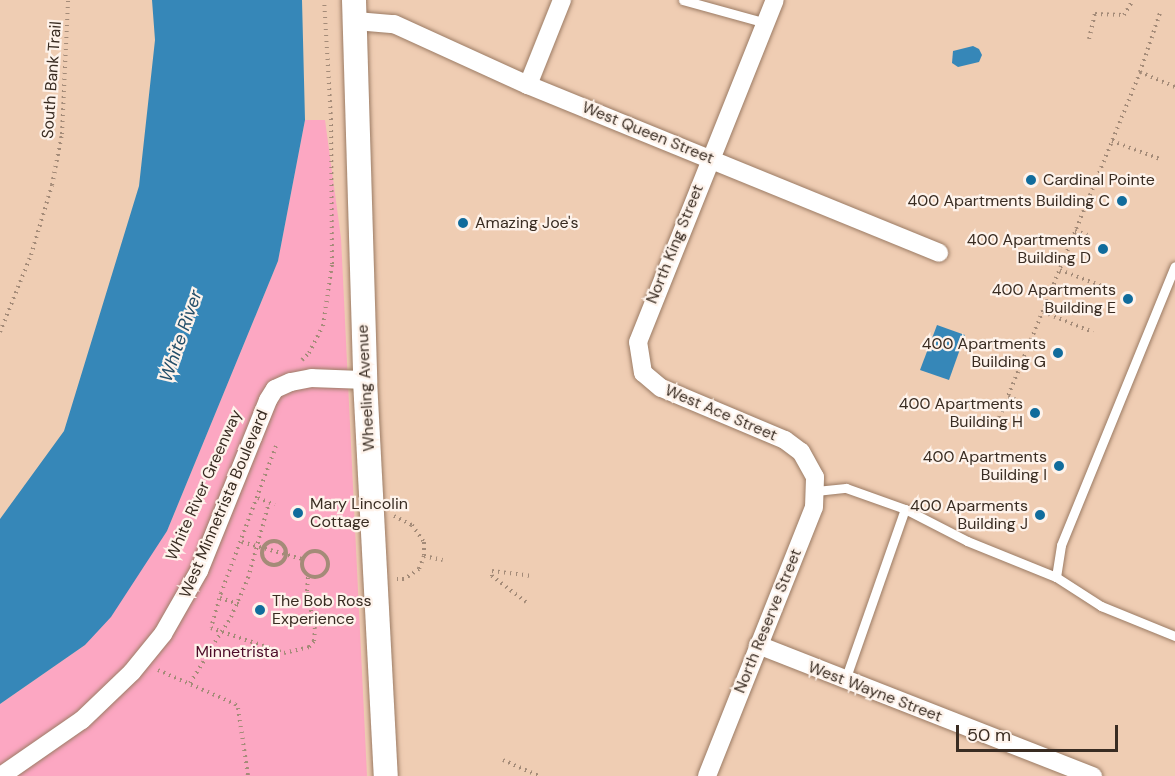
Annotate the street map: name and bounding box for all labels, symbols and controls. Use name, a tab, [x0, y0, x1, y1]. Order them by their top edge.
street label: South Bank Trail	[38, 21, 66, 139]
street label: West Queen Street	[579, 98, 717, 168]
place label: Cardinal Pointe	[1043, 170, 1155, 190]
marker: Cardinal Pointe	[1024, 173, 1038, 187]
street label: North King Street	[642, 181, 708, 307]
place label: 400 Apartments Building C	[908, 191, 1110, 211]
marker: 400 Apartments Building C	[1115, 194, 1129, 208]
place label: Amazing Joe's	[475, 213, 579, 233]
marker: Amazing Joe's	[456, 216, 470, 230]
place label: 400 Apartments Building D	[967, 230, 1091, 268]
marker: 400 Apartments Building D	[1096, 242, 1110, 256]
place label: 400 Apartments Building E	[992, 280, 1116, 318]
water label: White River	[155, 287, 207, 385]
marker: 400 Apartments Building E	[1121, 292, 1135, 306]
street label: Wheeling Avenue	[353, 324, 379, 452]
place label: 400 Apartments Building G	[922, 334, 1046, 372]
marker: 400 Apartments Building G	[1051, 346, 1065, 360]
street label: West Ace Street	[662, 381, 780, 445]
place label: 400 Apartments Building H	[899, 394, 1023, 432]
marker: 400 Apartments Building H	[1028, 406, 1042, 420]
street label: White River Greenway	[162, 407, 246, 563]
street label: West Minnetrista Boulevard	[176, 407, 272, 601]
place label: 400 Apartments Building I	[923, 447, 1047, 485]
marker: 400 Apartments Building I	[1052, 459, 1066, 473]
place label: Mary Lincolin Cottage	[310, 494, 408, 532]
place label: 400 Aparments Building J	[910, 496, 1028, 534]
marker: Mary Lincolin Cottage	[291, 506, 305, 520]
marker: 400 Aparments Building J	[1033, 508, 1047, 522]
street label: North Reserve Street	[730, 546, 806, 696]
place label: The Bob Ross Experience	[272, 591, 372, 629]
marker: The Bob Ross Experience	[253, 603, 267, 617]
park label: Minnetrista	[195, 642, 279, 662]
street label: West Wayne Street	[805, 658, 945, 726]
scale bar	[959, 713, 1121, 751]
text: 50 m	[967, 723, 1011, 747]

